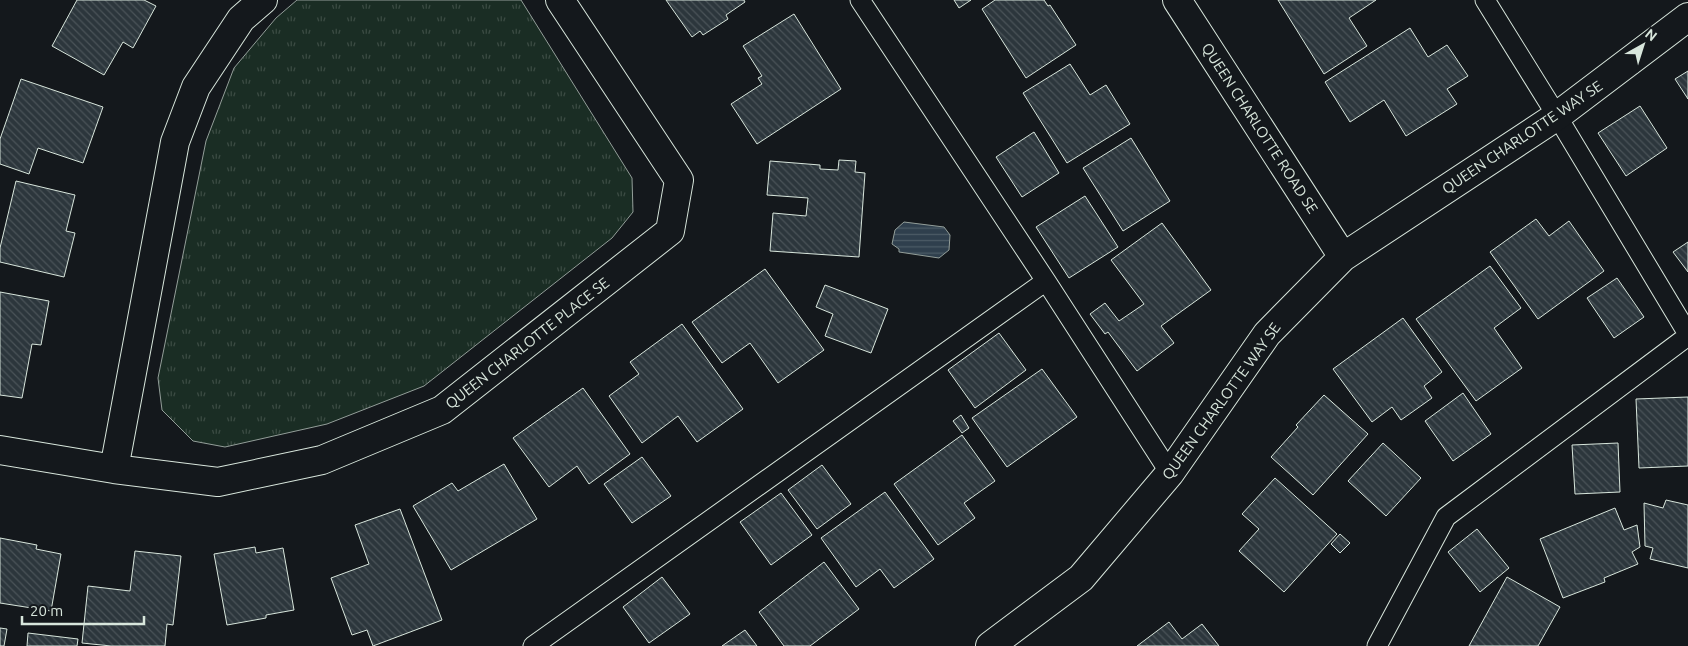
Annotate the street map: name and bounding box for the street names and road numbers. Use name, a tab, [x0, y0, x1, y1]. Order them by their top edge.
street label: QUEEN CHARLOTTE ROAD SE	[1198, 40, 1322, 216]
street label: QUEEN CHARLOTTE WAY SE	[1439, 77, 1605, 197]
street label: QUEEN CHARLOTTE PLACE SE	[442, 274, 612, 412]
street label: QUEEN CHARLOTTE WAY SE	[1158, 319, 1284, 483]

